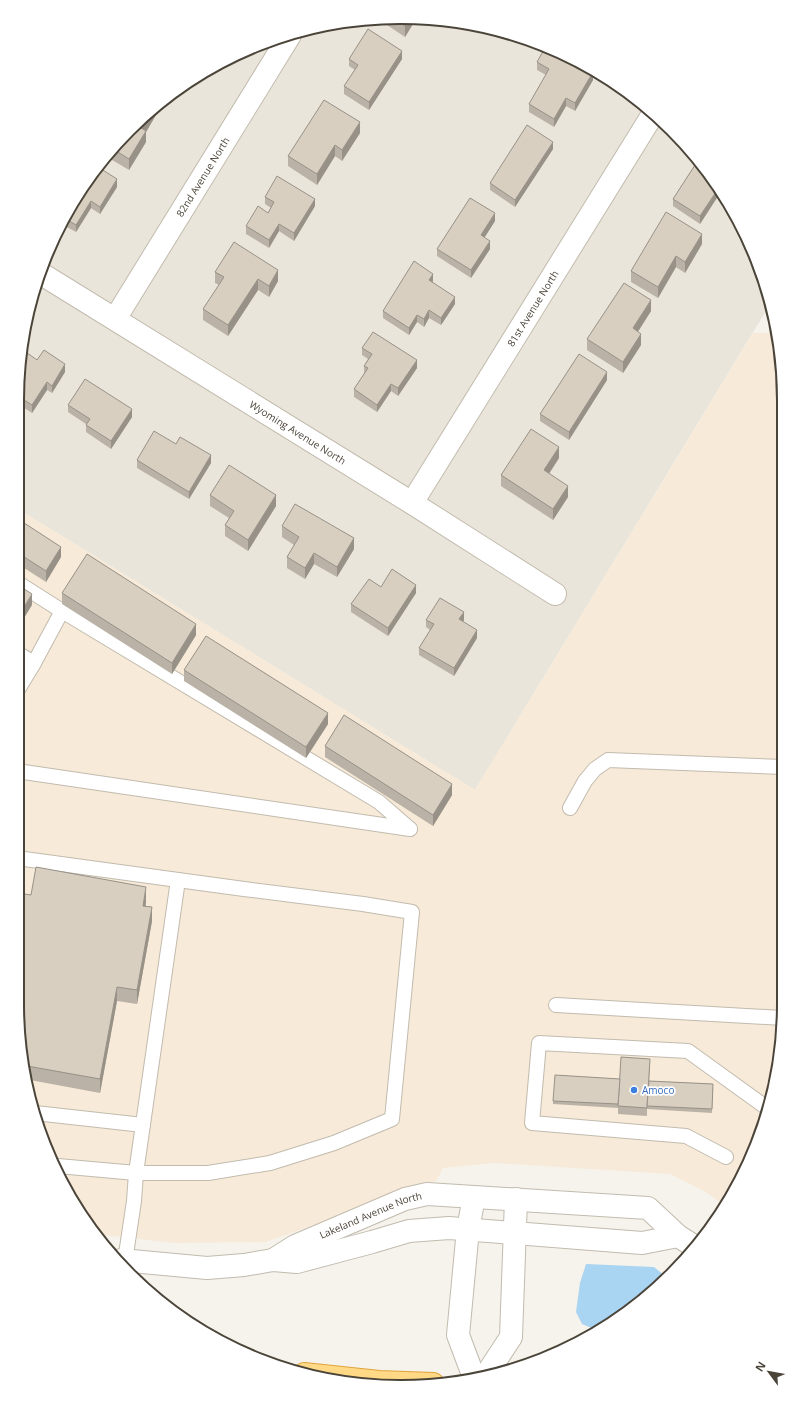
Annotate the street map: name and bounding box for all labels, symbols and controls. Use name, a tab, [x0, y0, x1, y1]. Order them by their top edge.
street label: 82nd Avenue North	[173, 134, 232, 219]
street label: 81st Avenue North	[504, 268, 562, 349]
street label: Wyoming Avenue North	[247, 397, 349, 468]
place label: Amoco	[642, 1083, 674, 1097]
marker: Amoco	[629, 1085, 639, 1095]
street label: Lakeland Avenue North	[317, 1188, 423, 1242]
north arrow	[749, 1352, 789, 1392]
text: N	[751, 1359, 769, 1374]

